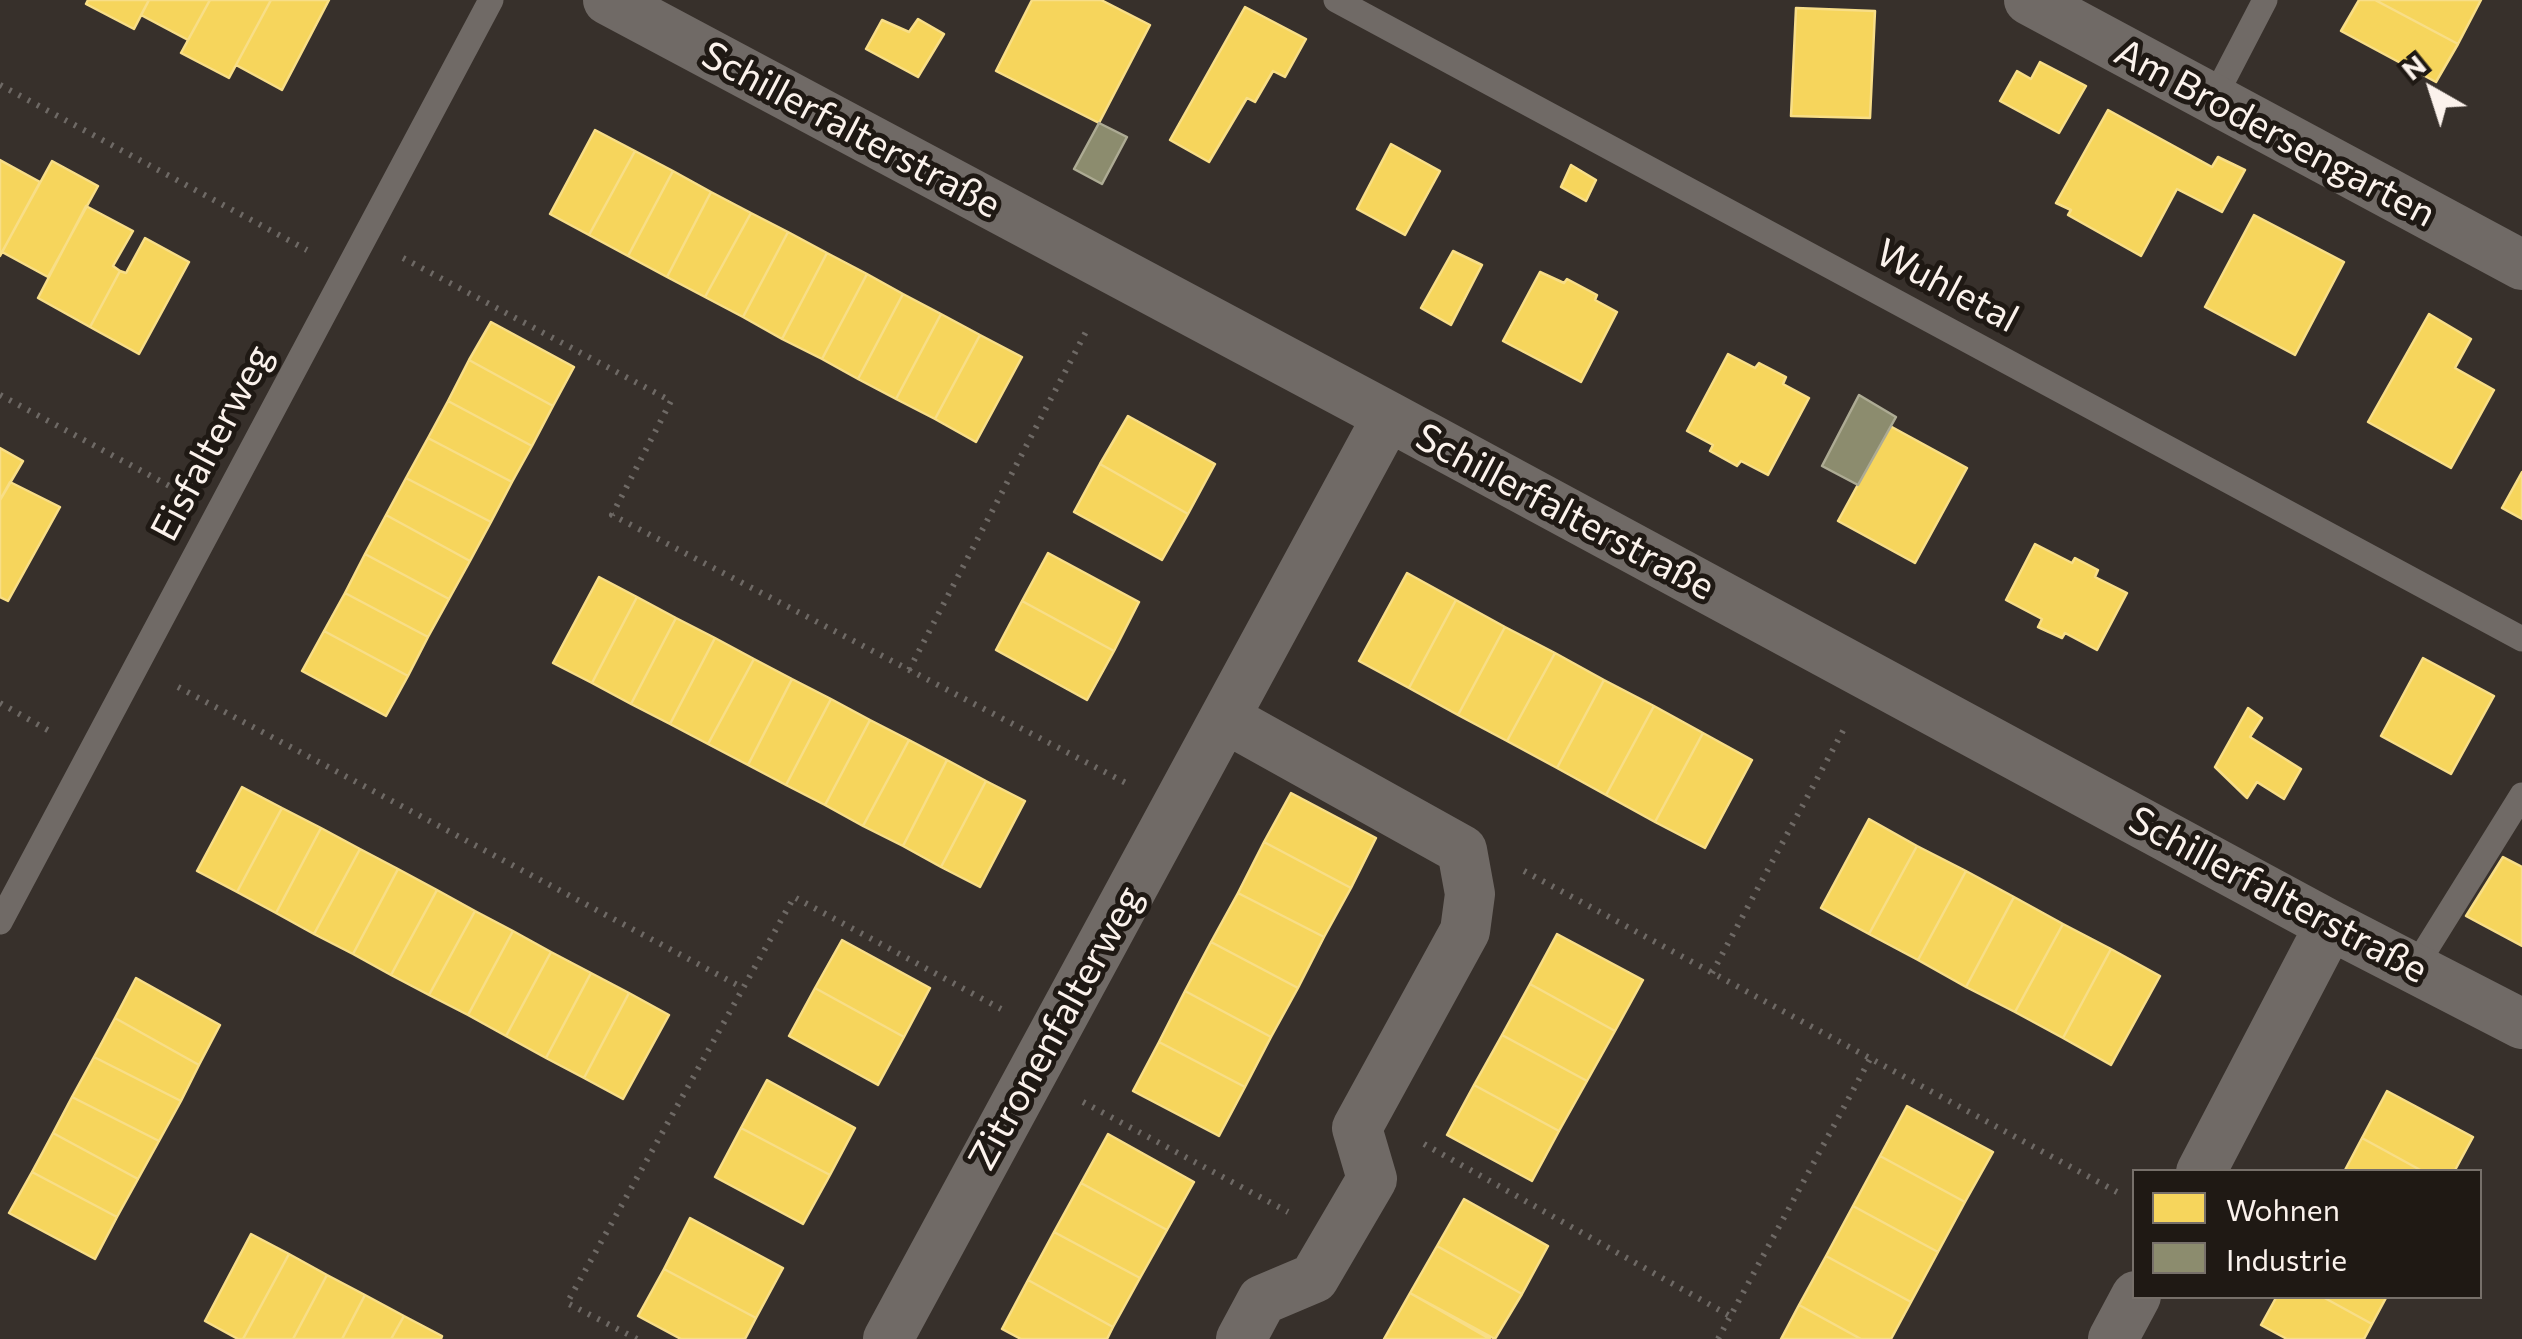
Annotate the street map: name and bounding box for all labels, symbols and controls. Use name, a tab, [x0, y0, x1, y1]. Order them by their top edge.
street label: Am Brodersengarten	[2107, 29, 2443, 237]
street label: Schillerfalterstraße	[694, 32, 1008, 228]
north arrow	[2382, 40, 2482, 140]
text: N	[2394, 47, 2432, 87]
street label: Wuhletal	[1868, 230, 2026, 342]
street label: Eisfalterweg	[141, 338, 283, 548]
street label: Schillerfalterstraße	[1408, 414, 1722, 610]
street label: Schillerfalterstraße	[2121, 797, 2435, 993]
street label: Zitronenfalterweg	[959, 878, 1153, 1178]
legend	[2132, 1169, 2482, 1299]
text: Wohnen	[2226, 1190, 2340, 1227]
text: Industrie	[2226, 1240, 2347, 1277]

